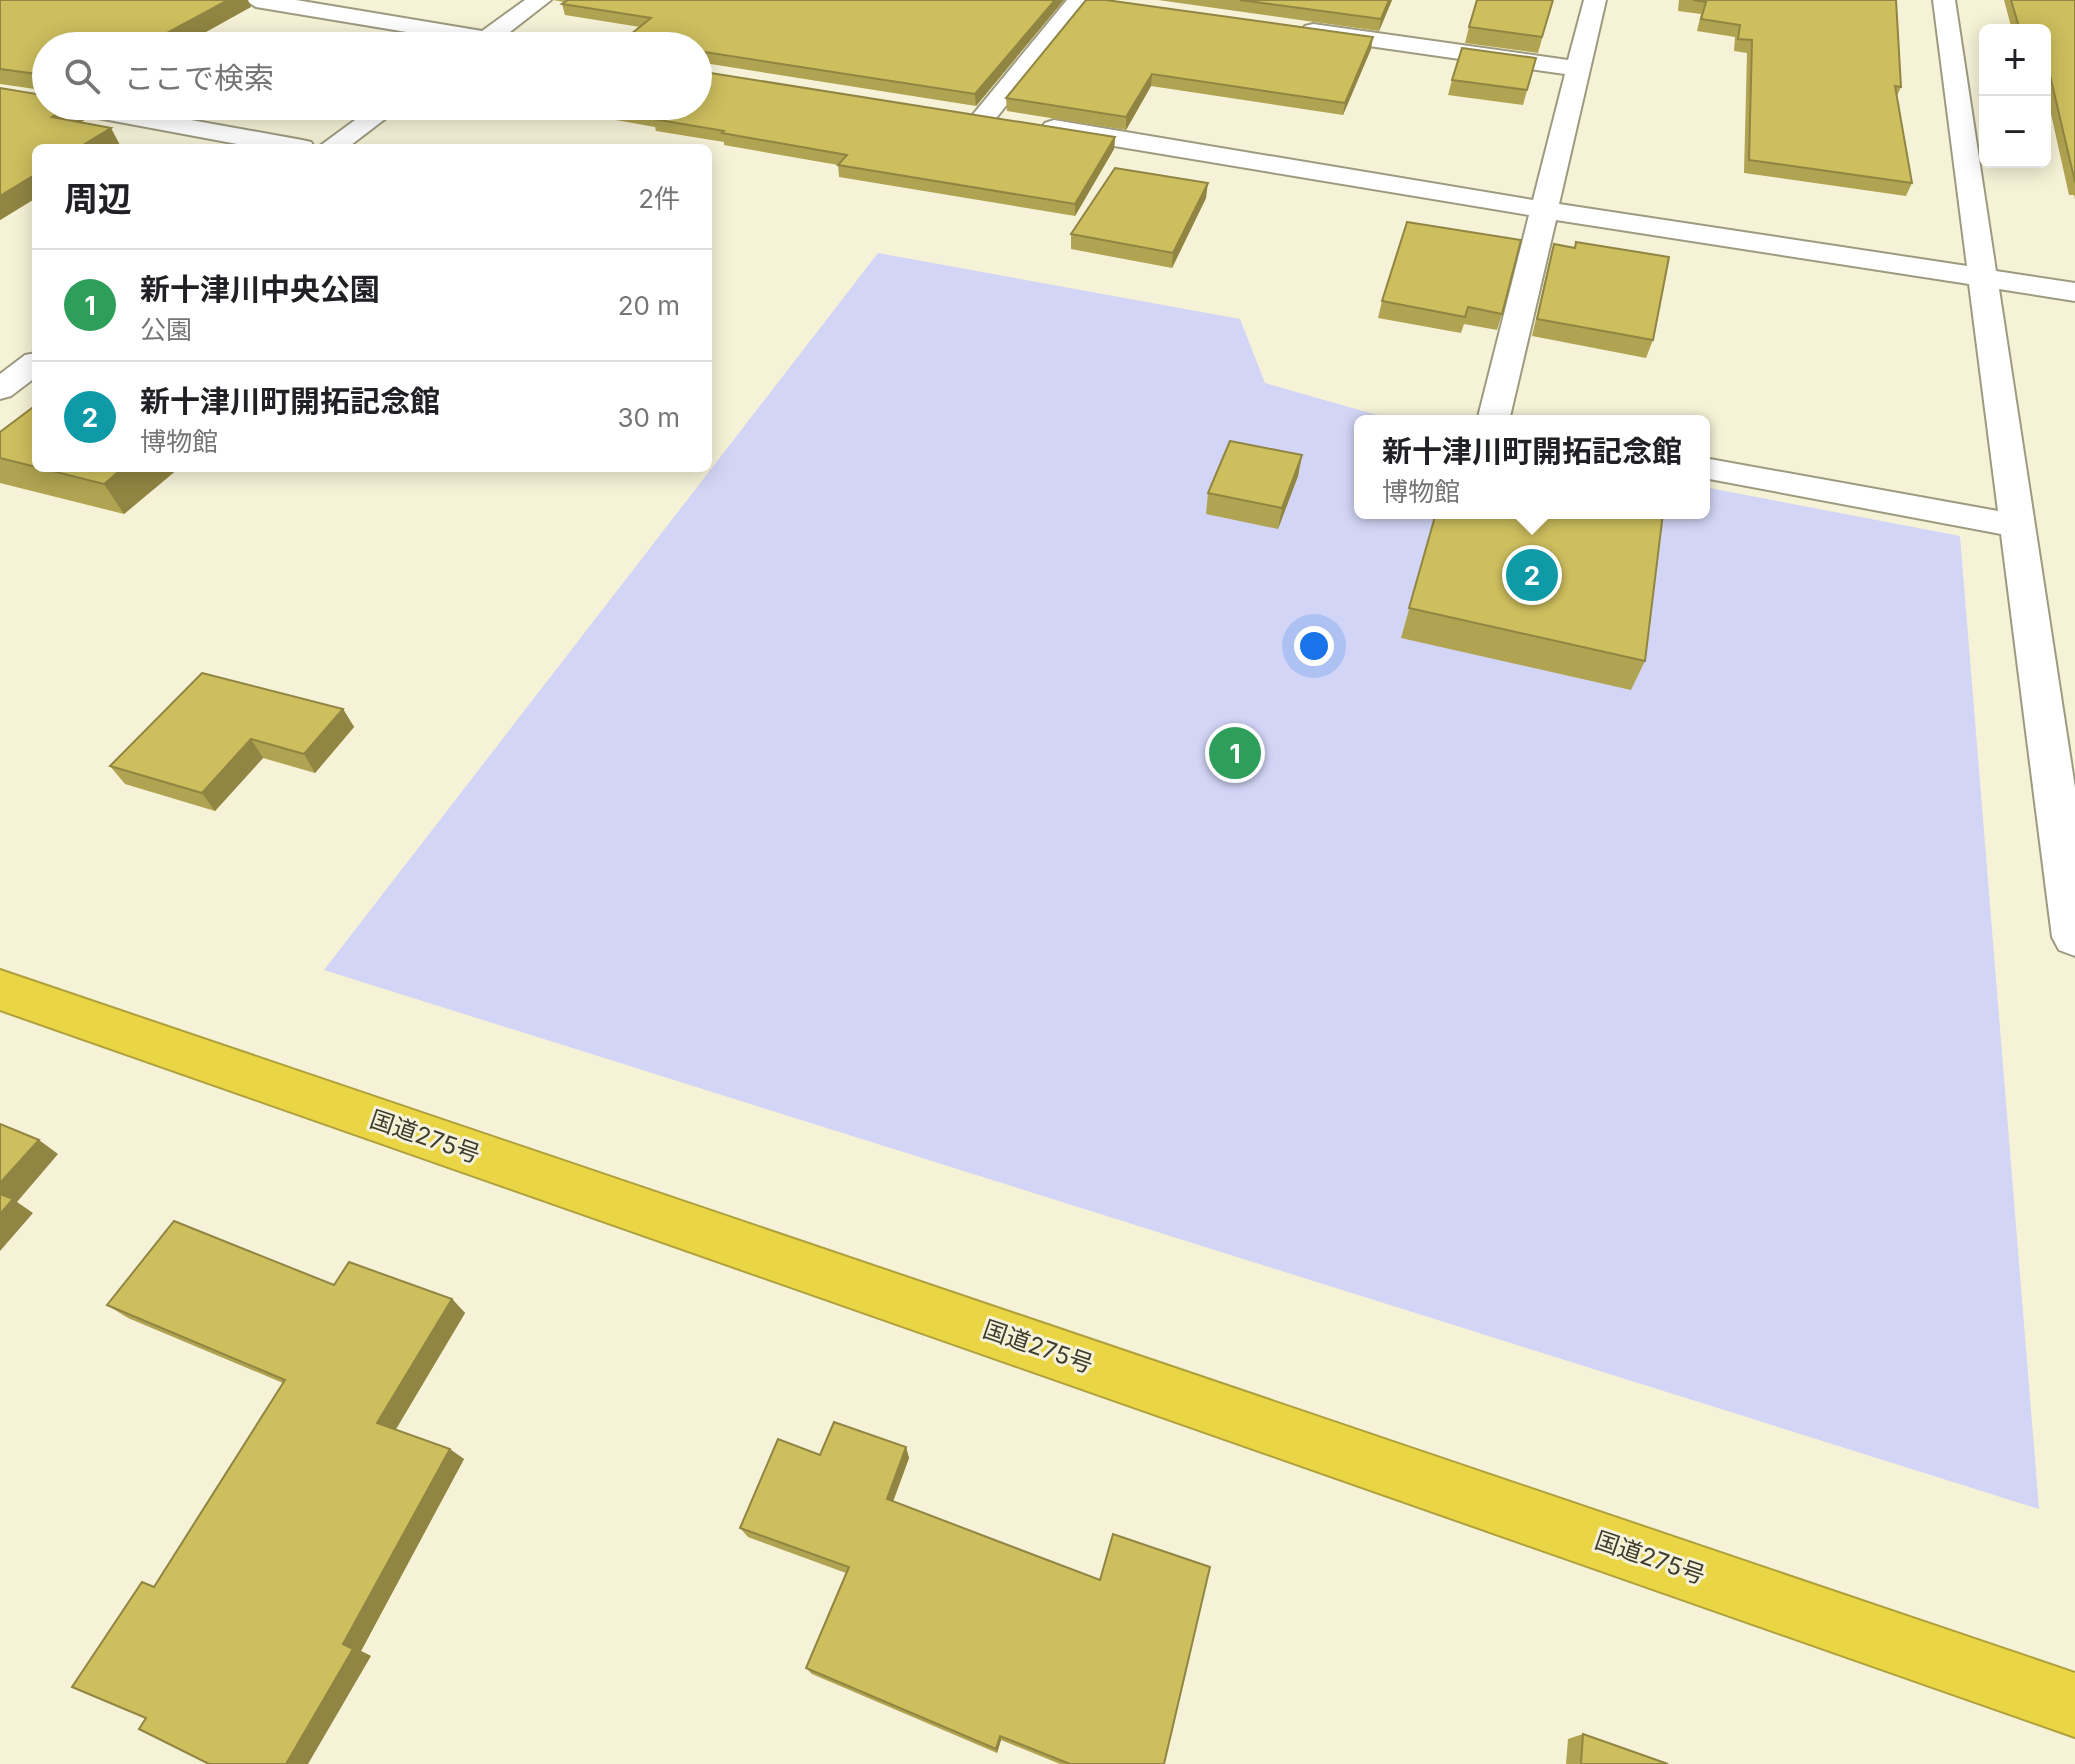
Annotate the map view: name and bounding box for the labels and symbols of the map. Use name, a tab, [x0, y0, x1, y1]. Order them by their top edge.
pin: 2	[1506, 545, 1558, 605]
your location	[1294, 626, 1334, 666]
pin: 1	[1209, 723, 1261, 783]
street label: 国道275号	[366, 1104, 484, 1169]
street label: 国道275号	[979, 1314, 1097, 1379]
street label: 国道275号	[1591, 1525, 1709, 1590]

